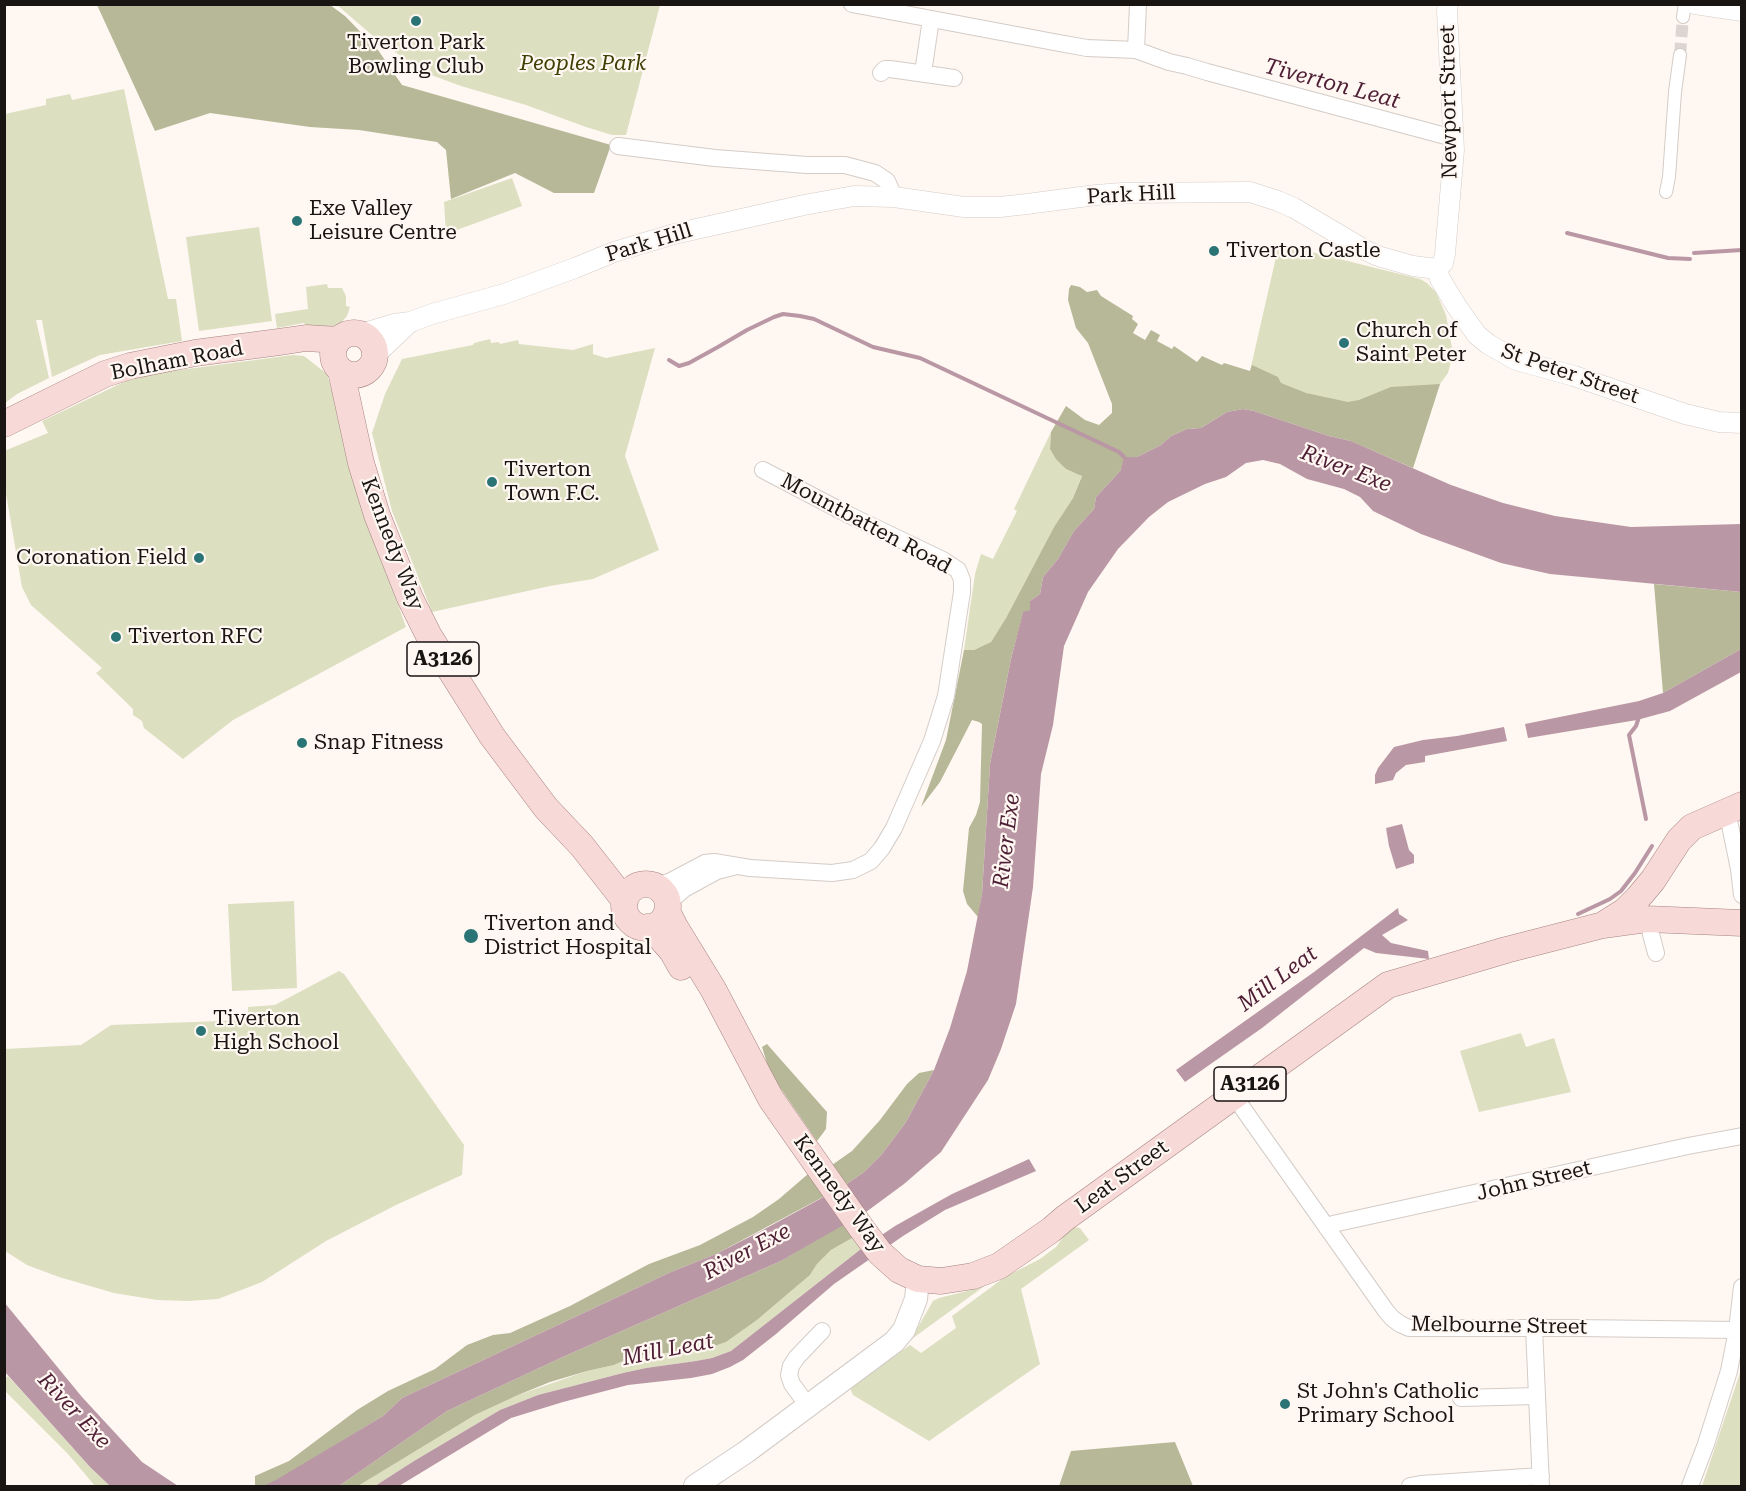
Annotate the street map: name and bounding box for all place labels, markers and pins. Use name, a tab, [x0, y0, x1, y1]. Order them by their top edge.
marker: Tiverton Park Bowling Club	[409, 14, 423, 28]
place label: Tiverton Park Bowling Club	[347, 30, 485, 80]
place label: Exe Valley Leisure Centre	[309, 196, 457, 246]
marker: Exe Valley Leisure Centre	[290, 214, 304, 228]
place label: Tiverton Castle	[1226, 238, 1381, 264]
marker: Tiverton Castle	[1207, 244, 1221, 258]
place label: Church of Saint Peter	[1356, 318, 1466, 368]
marker: Church of Saint Peter	[1337, 336, 1351, 350]
place label: Tiverton Town F.C.	[504, 457, 600, 507]
marker: Tiverton Town F.C.	[485, 475, 499, 489]
place label: Coronation Field	[16, 545, 187, 571]
marker: Coronation Field	[192, 551, 206, 565]
place label: Tiverton RFC	[128, 624, 262, 650]
marker: Tiverton RFC	[109, 630, 123, 644]
place label: Snap Fitness	[314, 730, 443, 756]
marker: Snap Fitness	[295, 736, 309, 750]
place label: Tiverton and District Hospital	[484, 911, 651, 961]
marker: Tiverton and District Hospital	[462, 927, 480, 945]
place label: Tiverton High School	[213, 1006, 339, 1056]
marker: Tiverton High School	[194, 1024, 208, 1038]
place label: St John's Catholic Primary School	[1297, 1379, 1479, 1429]
marker: St John's Catholic Primary School	[1278, 1397, 1292, 1411]

